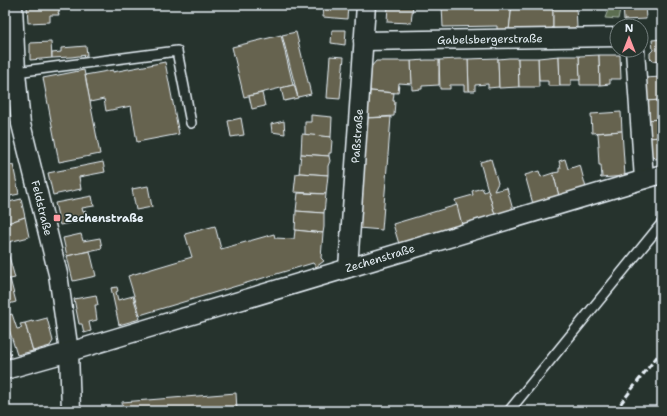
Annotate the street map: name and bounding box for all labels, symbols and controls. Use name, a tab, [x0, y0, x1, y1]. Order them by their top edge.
north arrow	[609, 18, 649, 58]
text: N	[625, 21, 634, 36]
street label: Gabelsbergerstraße	[437, 31, 543, 48]
street label: Paßstraße	[348, 108, 367, 164]
street label: Feldstraße	[27, 179, 56, 237]
place label: Zechenstraße	[65, 211, 144, 226]
marker: Zechenstraße	[52, 213, 62, 223]
street label: Zechenstraße	[344, 241, 417, 276]

